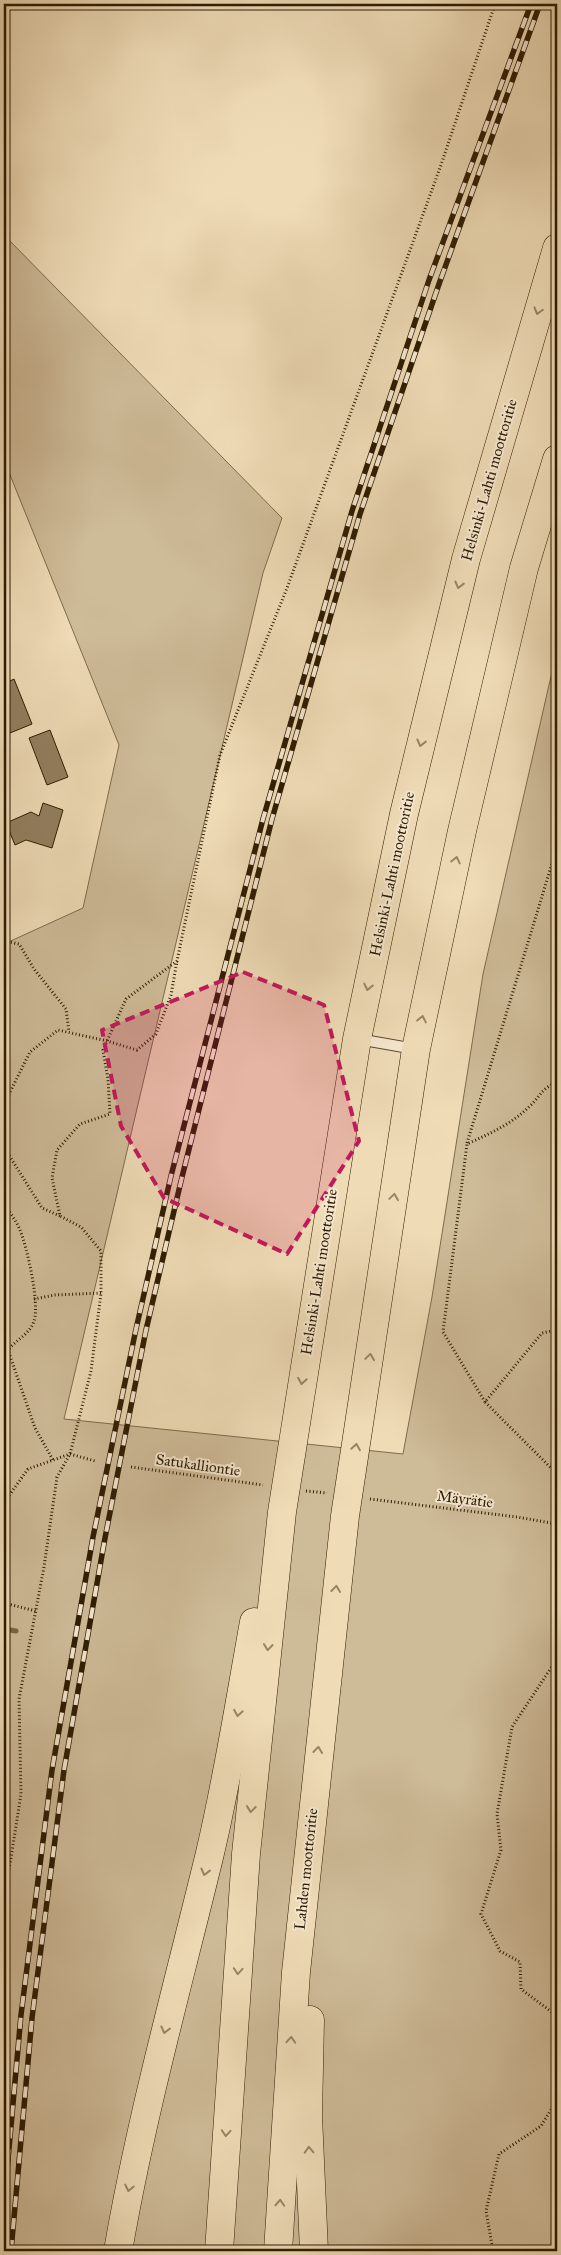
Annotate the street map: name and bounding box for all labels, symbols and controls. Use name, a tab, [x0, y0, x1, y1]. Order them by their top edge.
one-way arrow	[534, 306, 544, 315]
street label: Helsinki-Lahti moottoritie	[457, 397, 521, 563]
one-way arrow	[454, 580, 465, 589]
one-way arrow	[416, 738, 427, 747]
street label: Helsinki-Lahti moottoritie	[366, 790, 418, 958]
one-way arrow	[450, 856, 461, 864]
one-way arrow	[363, 983, 374, 992]
one-way arrow	[416, 1014, 427, 1023]
street label: Helsinki-Lahti moottoritie	[297, 1188, 341, 1356]
one-way arrow	[388, 1192, 399, 1200]
one-way arrow	[364, 1353, 375, 1361]
one-way arrow	[297, 1377, 308, 1385]
one-way arrow	[350, 1442, 361, 1450]
street label: Satukalliontie	[155, 1450, 241, 1480]
street label: Mäyrätie	[436, 1487, 494, 1511]
one-way arrow	[330, 1584, 341, 1592]
one-way arrow	[263, 1643, 274, 1651]
one-way arrow	[233, 1708, 243, 1717]
one-way arrow	[312, 1746, 323, 1754]
one-way arrow	[246, 1805, 257, 1813]
street label: Lahden moottoritie	[291, 1807, 321, 1931]
one-way arrow	[200, 1867, 211, 1876]
one-way arrow	[232, 1967, 243, 1975]
one-way arrow	[161, 2025, 171, 2033]
one-way arrow	[285, 2036, 296, 2044]
one-way arrow	[220, 2129, 231, 2137]
one-way arrow	[304, 2146, 315, 2154]
one-way arrow	[124, 2183, 135, 2192]
one-way arrow	[275, 2198, 285, 2206]

